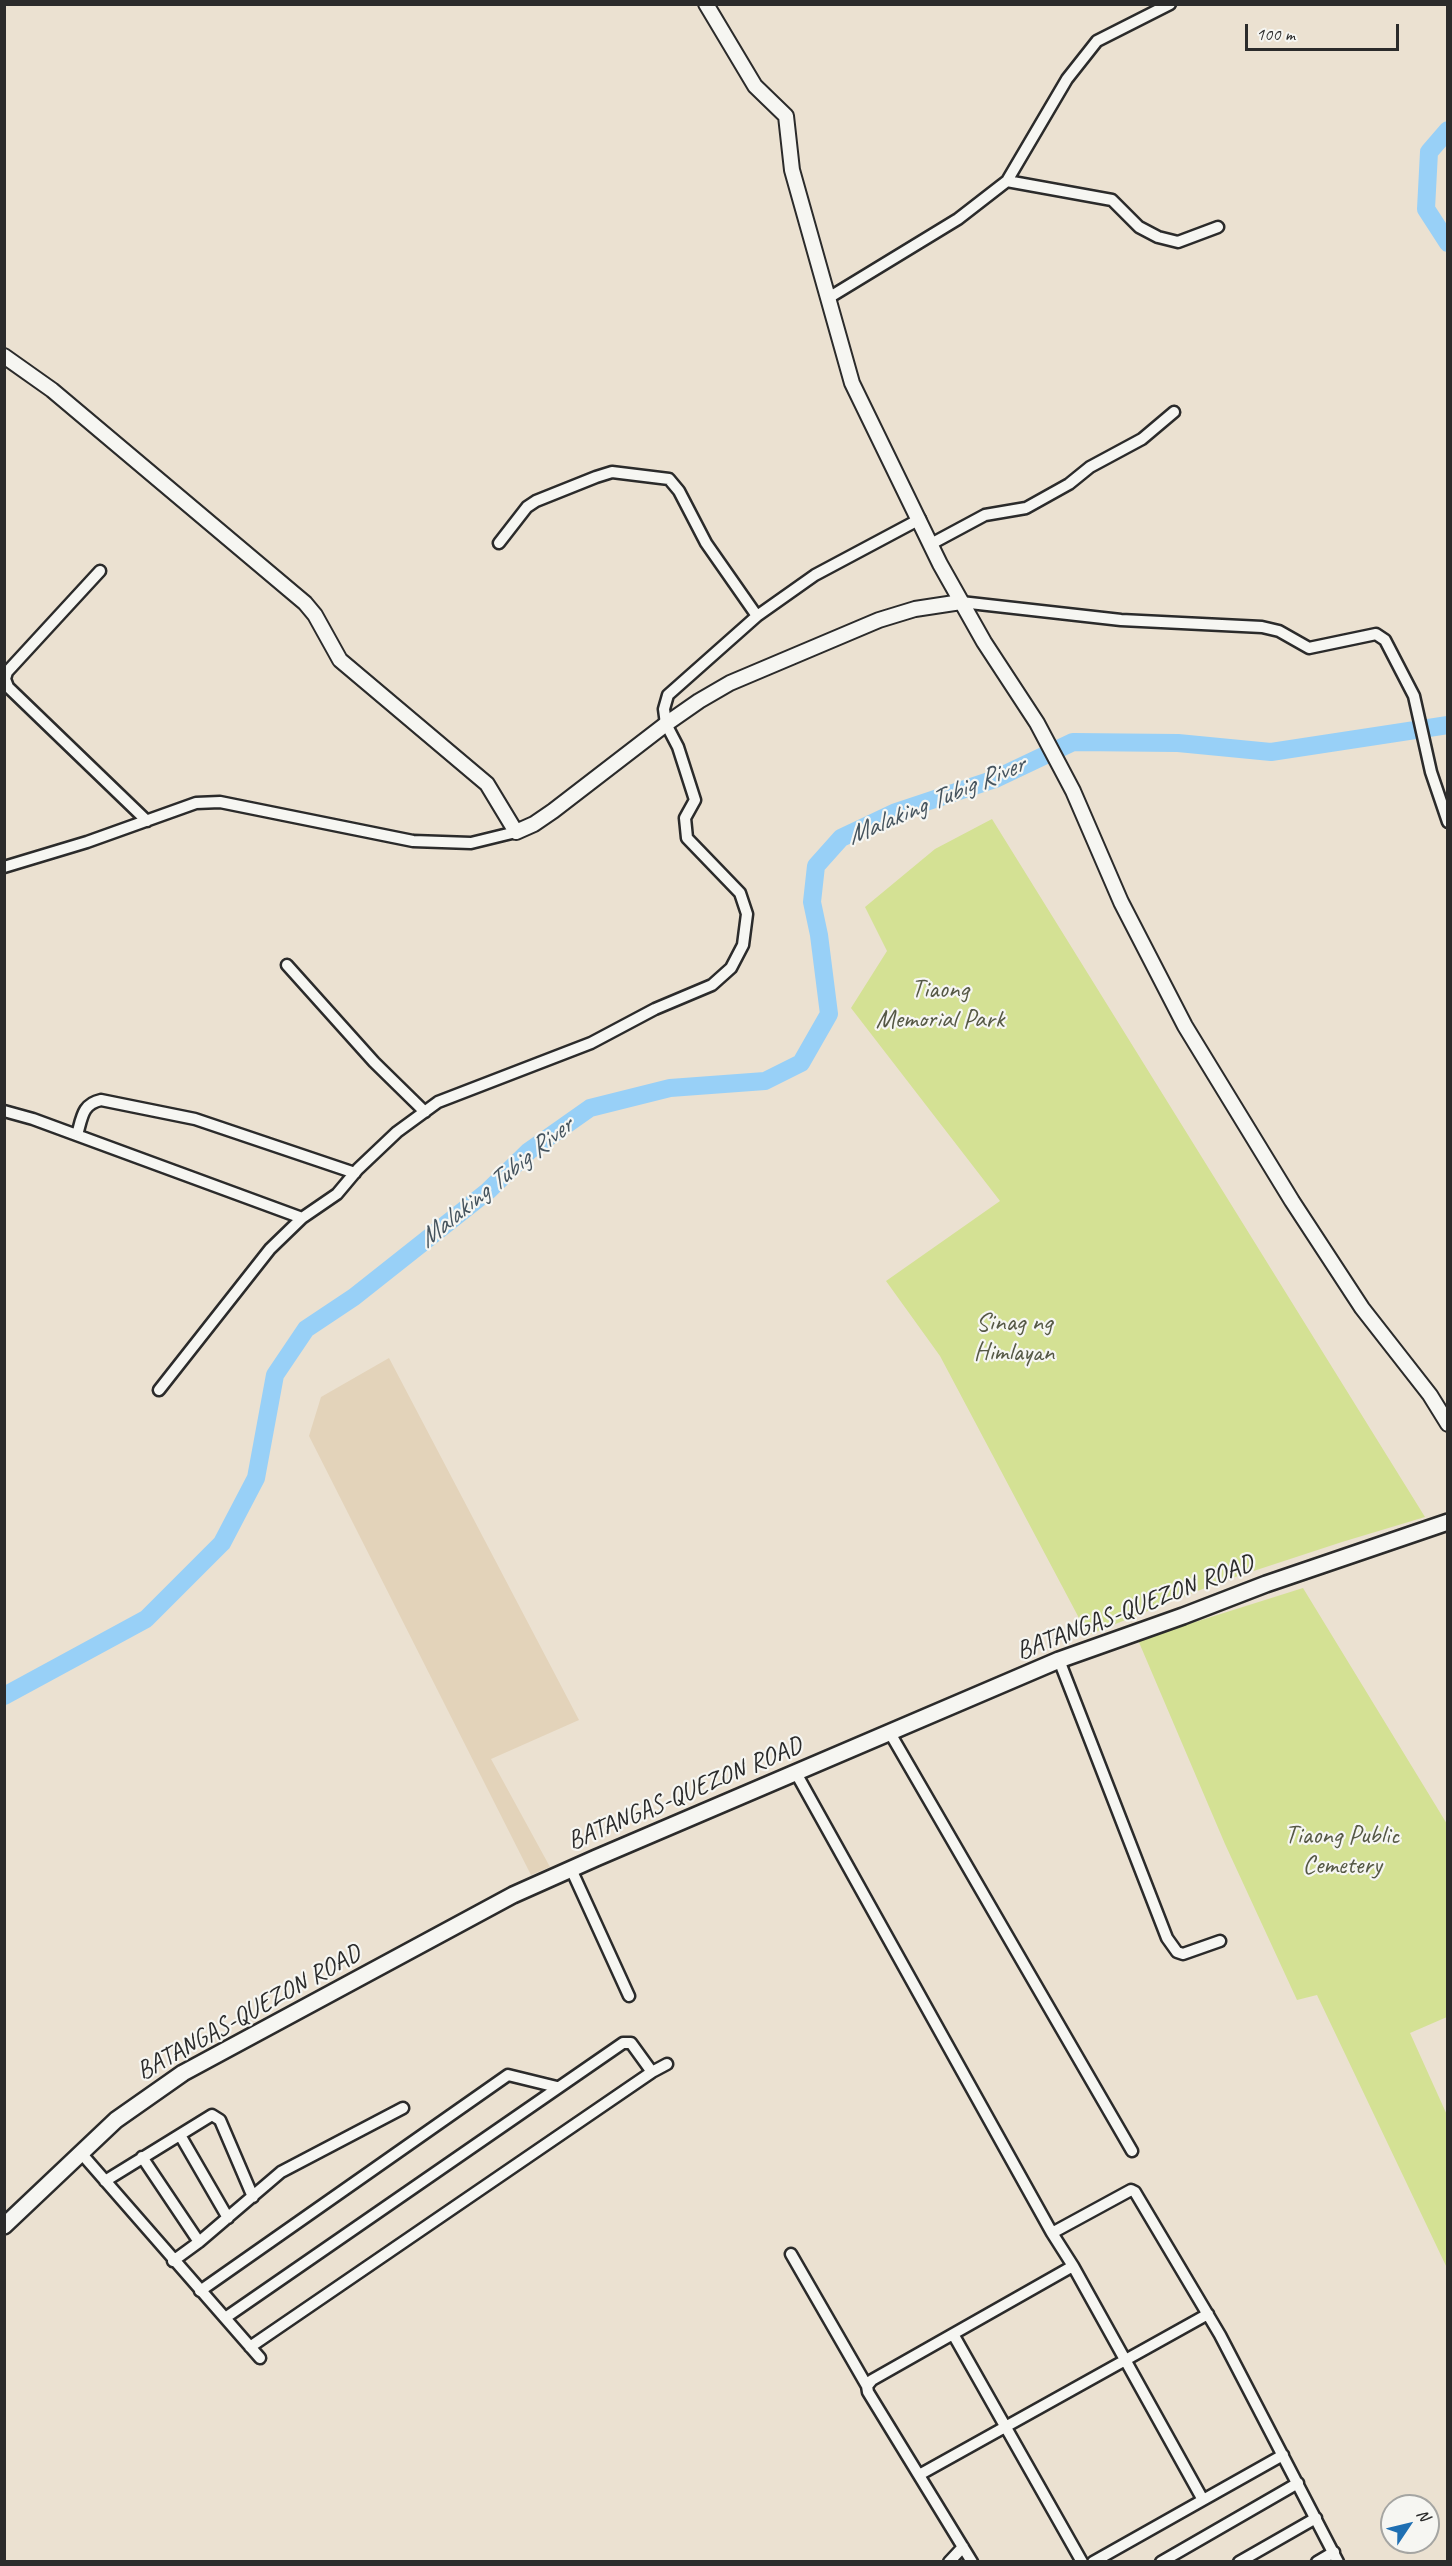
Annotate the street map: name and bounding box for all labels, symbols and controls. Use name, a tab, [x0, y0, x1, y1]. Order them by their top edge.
scale bar	[1248, 12, 1402, 50]
text: 100 m	[1256, 23, 1295, 45]
water label: Malaking Tubig River	[842, 749, 1030, 853]
park label: Tiaong Memorial Park	[876, 974, 1004, 1036]
water label: Malaking Tubig River	[412, 1111, 580, 1255]
park label: Sinag ng Himlayan	[974, 1307, 1054, 1368]
street label: BATANGAS-QUEZON ROAD	[1012, 1548, 1258, 1668]
street label: BATANGAS-QUEZON ROAD	[563, 1730, 807, 1858]
park label: Tiaong Public Cemetery	[1285, 1820, 1399, 1882]
street label: BATANGAS-QUEZON ROAD	[131, 1938, 367, 2088]
north arrow	[1380, 2494, 1440, 2554]
text: N	[1412, 2505, 1434, 2525]

